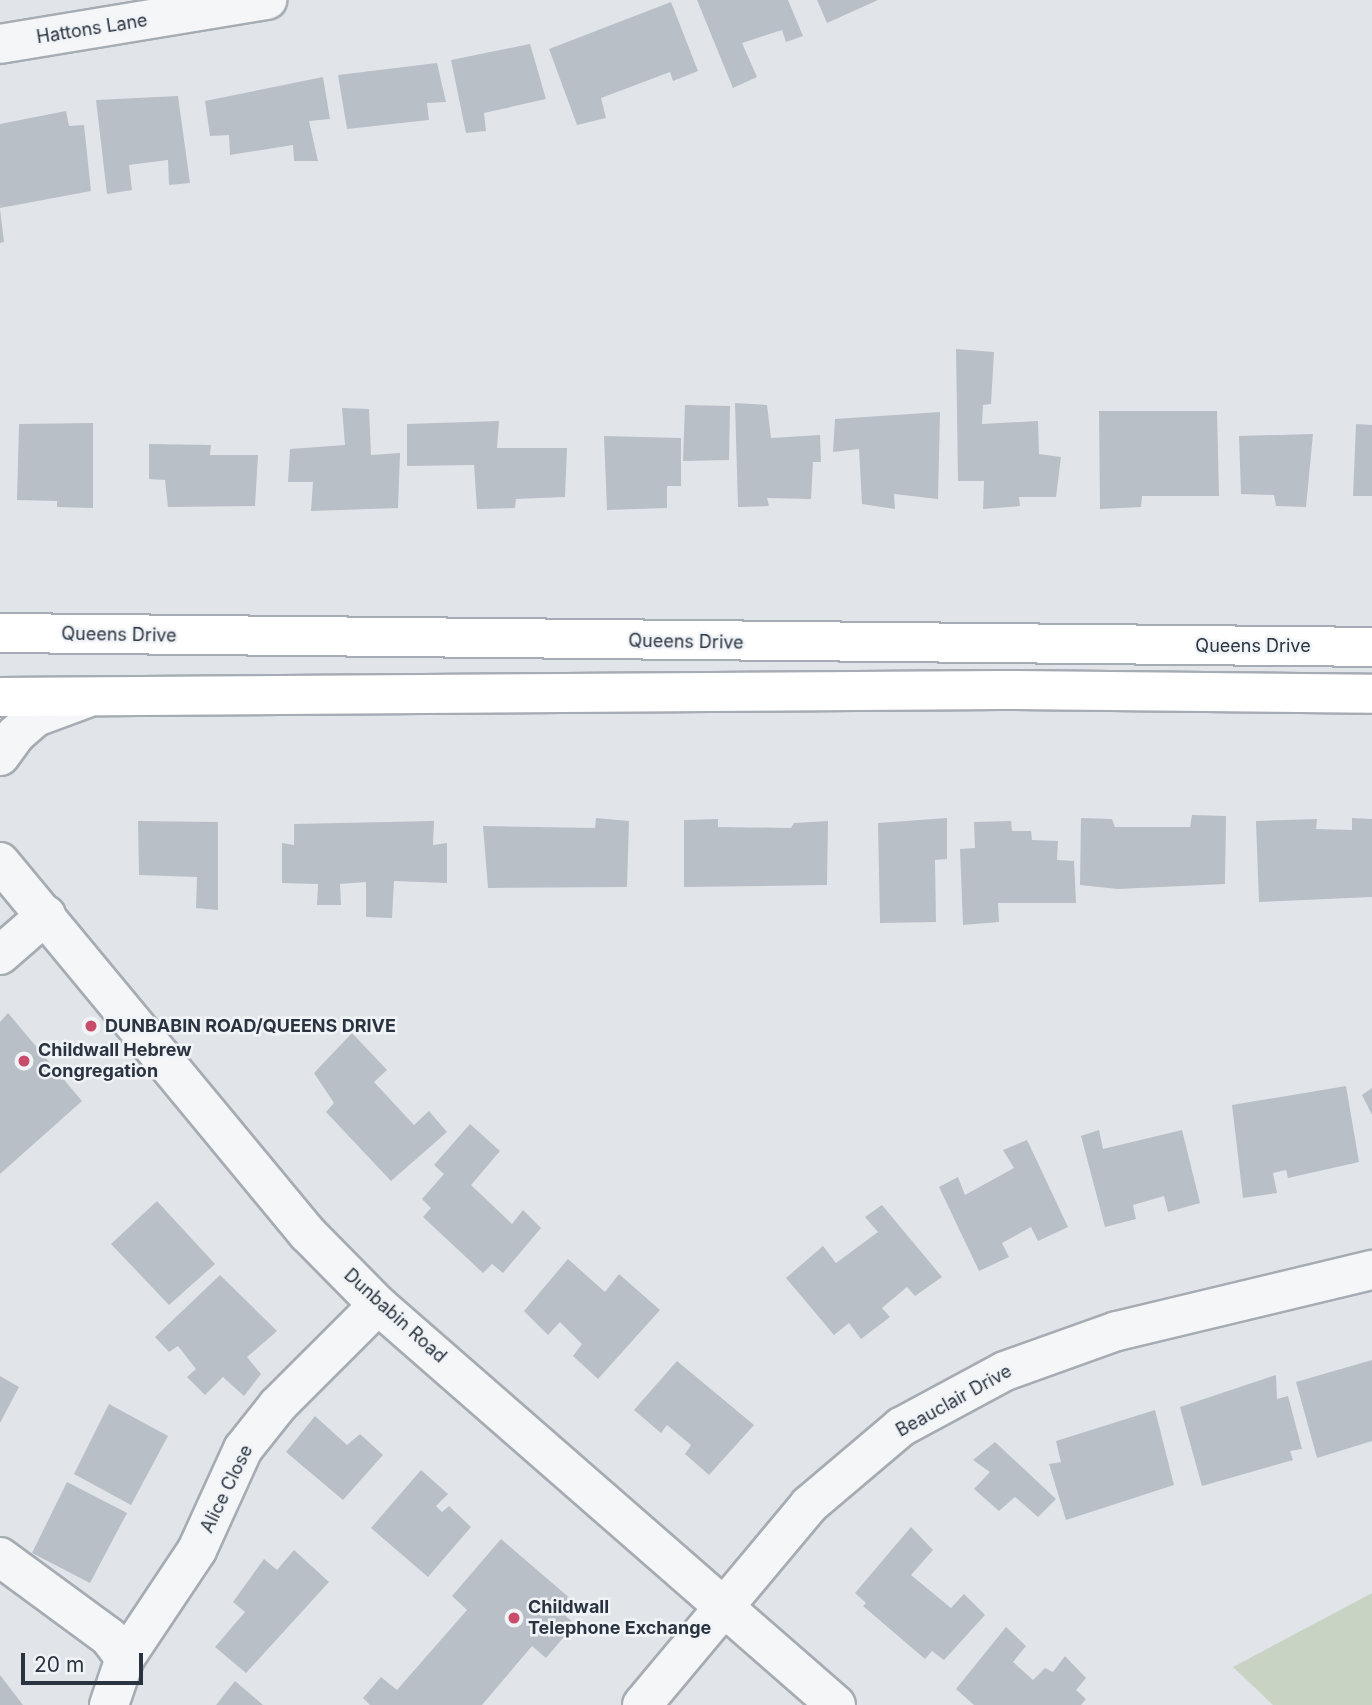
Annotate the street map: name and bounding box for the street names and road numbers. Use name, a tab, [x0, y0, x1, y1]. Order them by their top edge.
street label: Hattons Lane	[35, 10, 149, 48]
street label: Queens Drive	[61, 623, 177, 647]
street label: Queens Drive	[628, 630, 744, 654]
street label: Queens Drive	[1195, 635, 1311, 657]
street label: Dunbabin Road	[339, 1264, 451, 1368]
street label: Beauclair Drive	[892, 1360, 1016, 1442]
street label: Alice Close	[196, 1441, 258, 1537]

